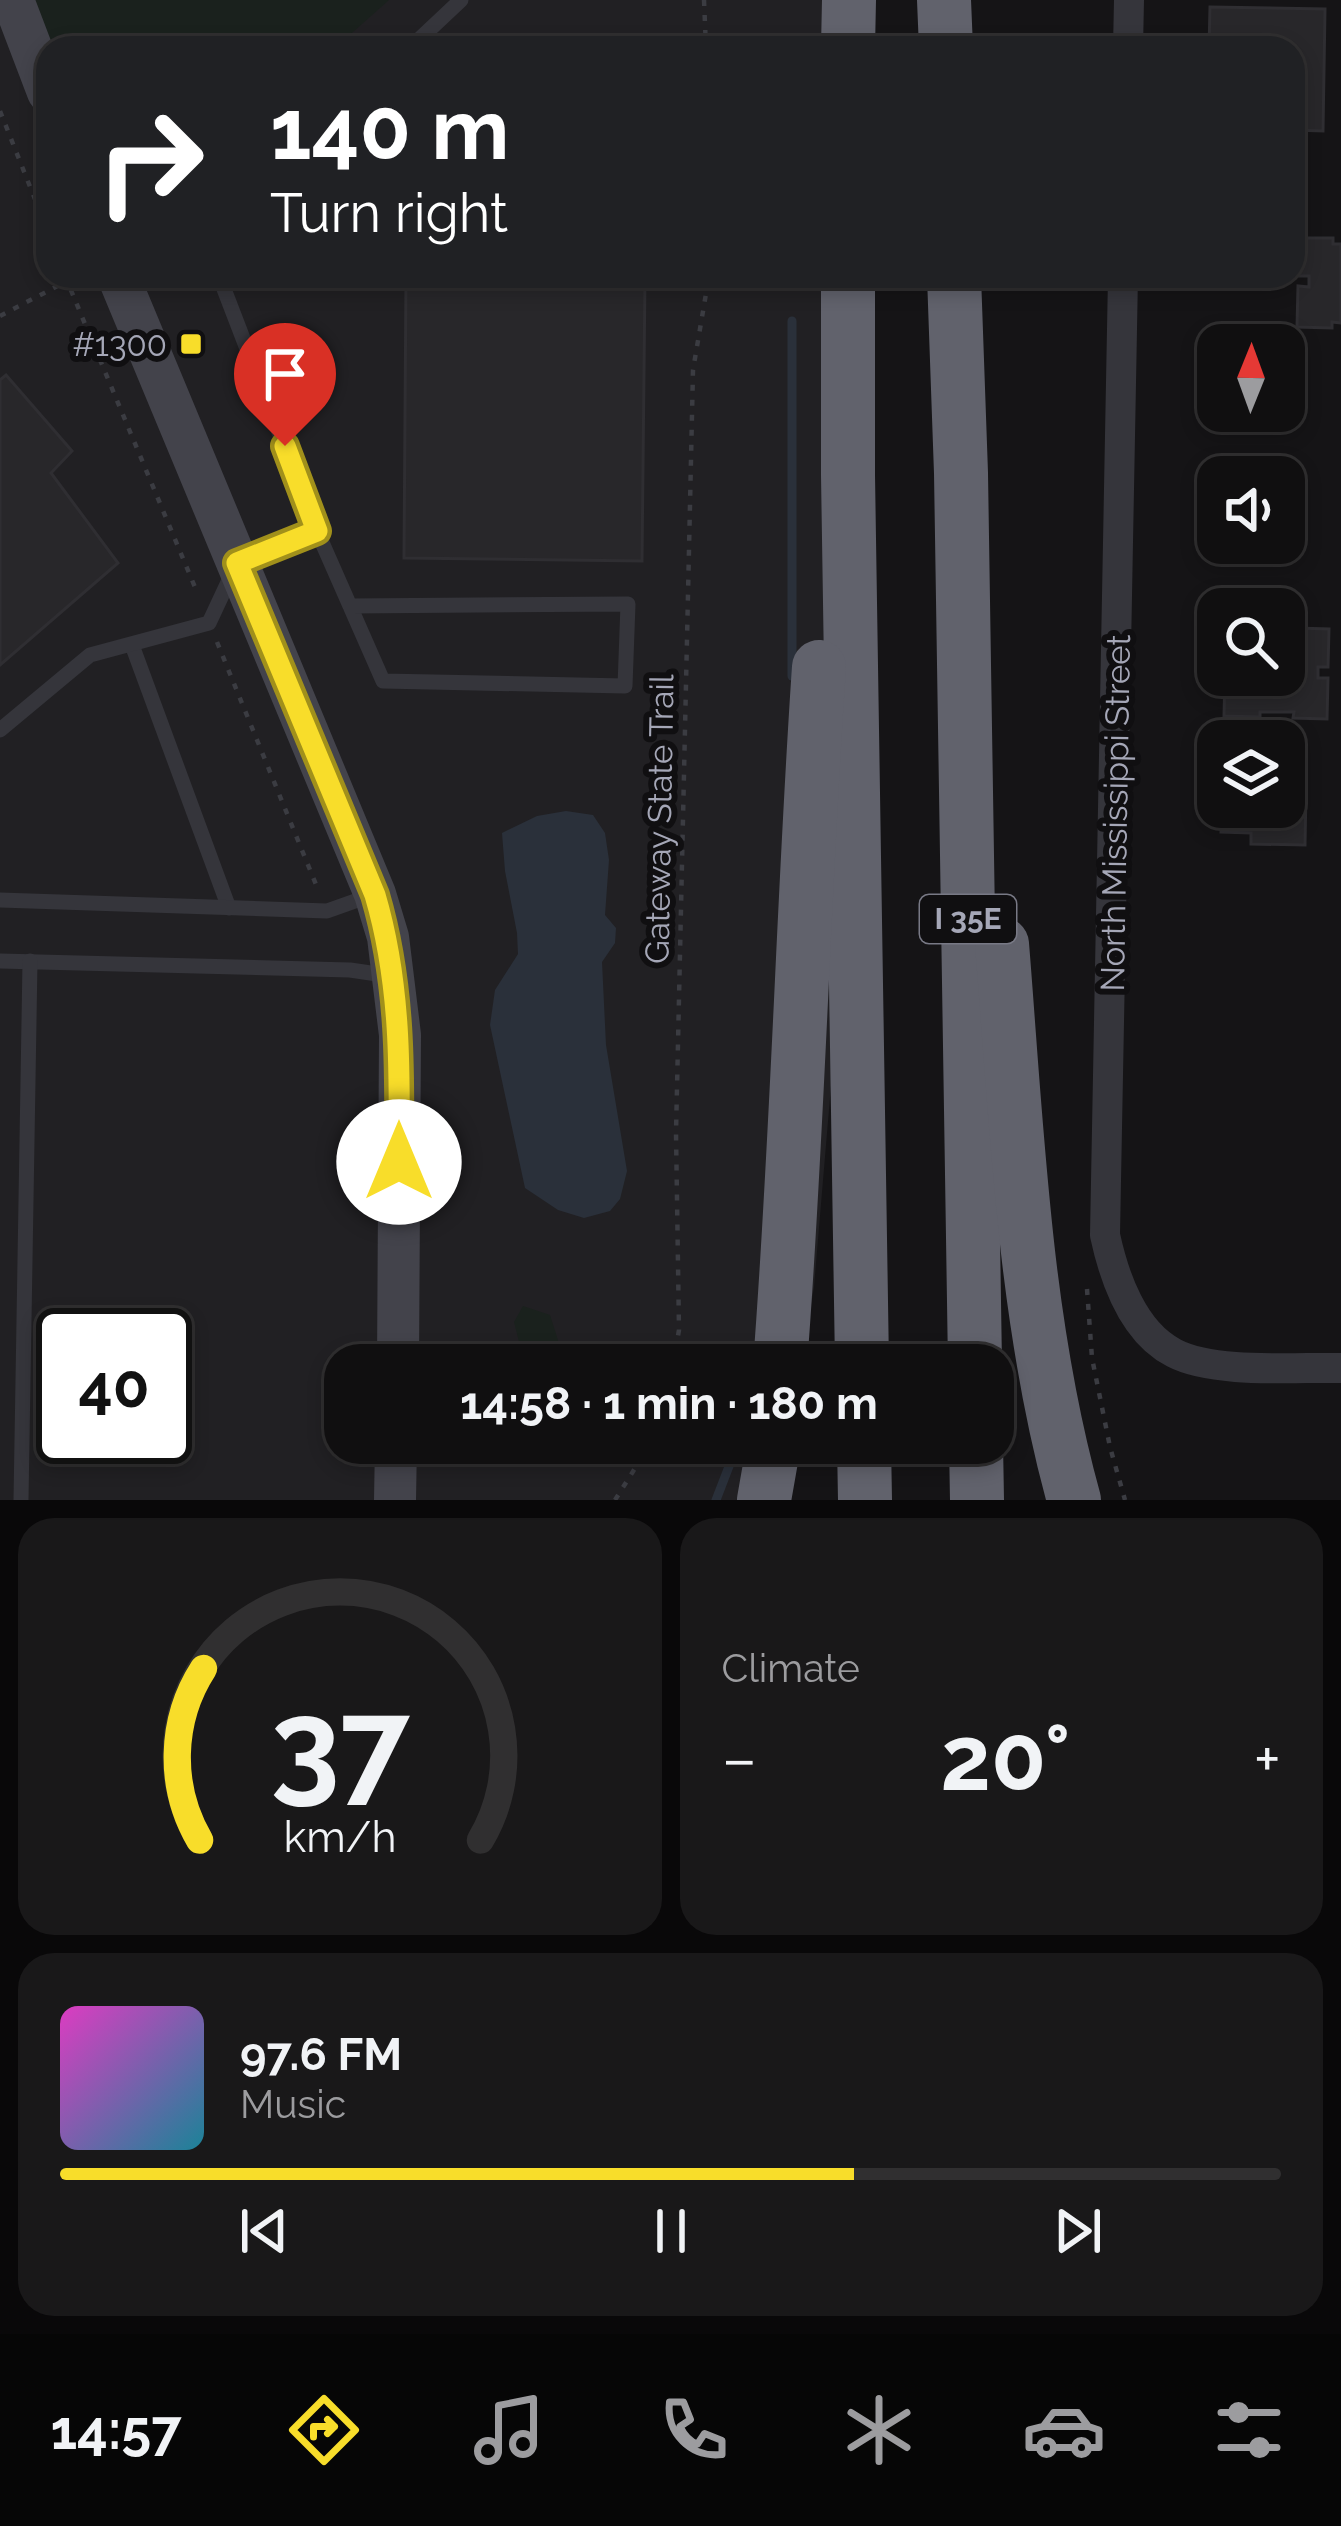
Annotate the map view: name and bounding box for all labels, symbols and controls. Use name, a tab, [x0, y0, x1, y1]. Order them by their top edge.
text: 140 m	[270, 80, 509, 179]
icon: right	[72, 84, 228, 240]
text: Turn right	[270, 181, 508, 245]
pin	[234, 323, 336, 446]
north arrow	[1197, 324, 1305, 432]
map controls	[1197, 324, 1305, 828]
place label: #1300	[72, 325, 167, 364]
marker: #1300	[178, 331, 204, 357]
icon: arrive	[252, 341, 318, 407]
button: sound	[1197, 456, 1305, 564]
button: search	[1197, 588, 1305, 696]
street label: North Mississippi Street	[1093, 634, 1138, 992]
street label: Gateway State Trail	[637, 673, 682, 964]
button: layers	[1197, 720, 1305, 828]
road number: I 35E	[920, 895, 1016, 943]
position arrow	[336, 1099, 462, 1225]
speed limit sign: 40	[36, 1308, 192, 1464]
text: 14:58 · 1 min · 180 m	[460, 1377, 878, 1430]
text: Climate	[722, 1645, 860, 1691]
text: 37	[270, 1672, 411, 1818]
text: 20°	[940, 1705, 1071, 1811]
text: −	[722, 1720, 757, 1797]
text: +	[1254, 1720, 1281, 1797]
text: km/h	[283, 1811, 396, 1861]
text: 97.6 FM	[240, 2028, 402, 2081]
text: Music	[240, 2081, 346, 2127]
icon: previous	[231, 2198, 297, 2264]
icon: pause	[638, 2198, 704, 2264]
icon: next	[1045, 2198, 1111, 2264]
icon: directions	[282, 2388, 366, 2472]
icon: music	[467, 2388, 551, 2472]
icon: phone	[652, 2388, 736, 2472]
icon: climate	[837, 2388, 921, 2472]
icon: car	[1022, 2388, 1106, 2472]
icon: filters	[1207, 2388, 1291, 2472]
text: 14:57	[50, 2398, 181, 2462]

